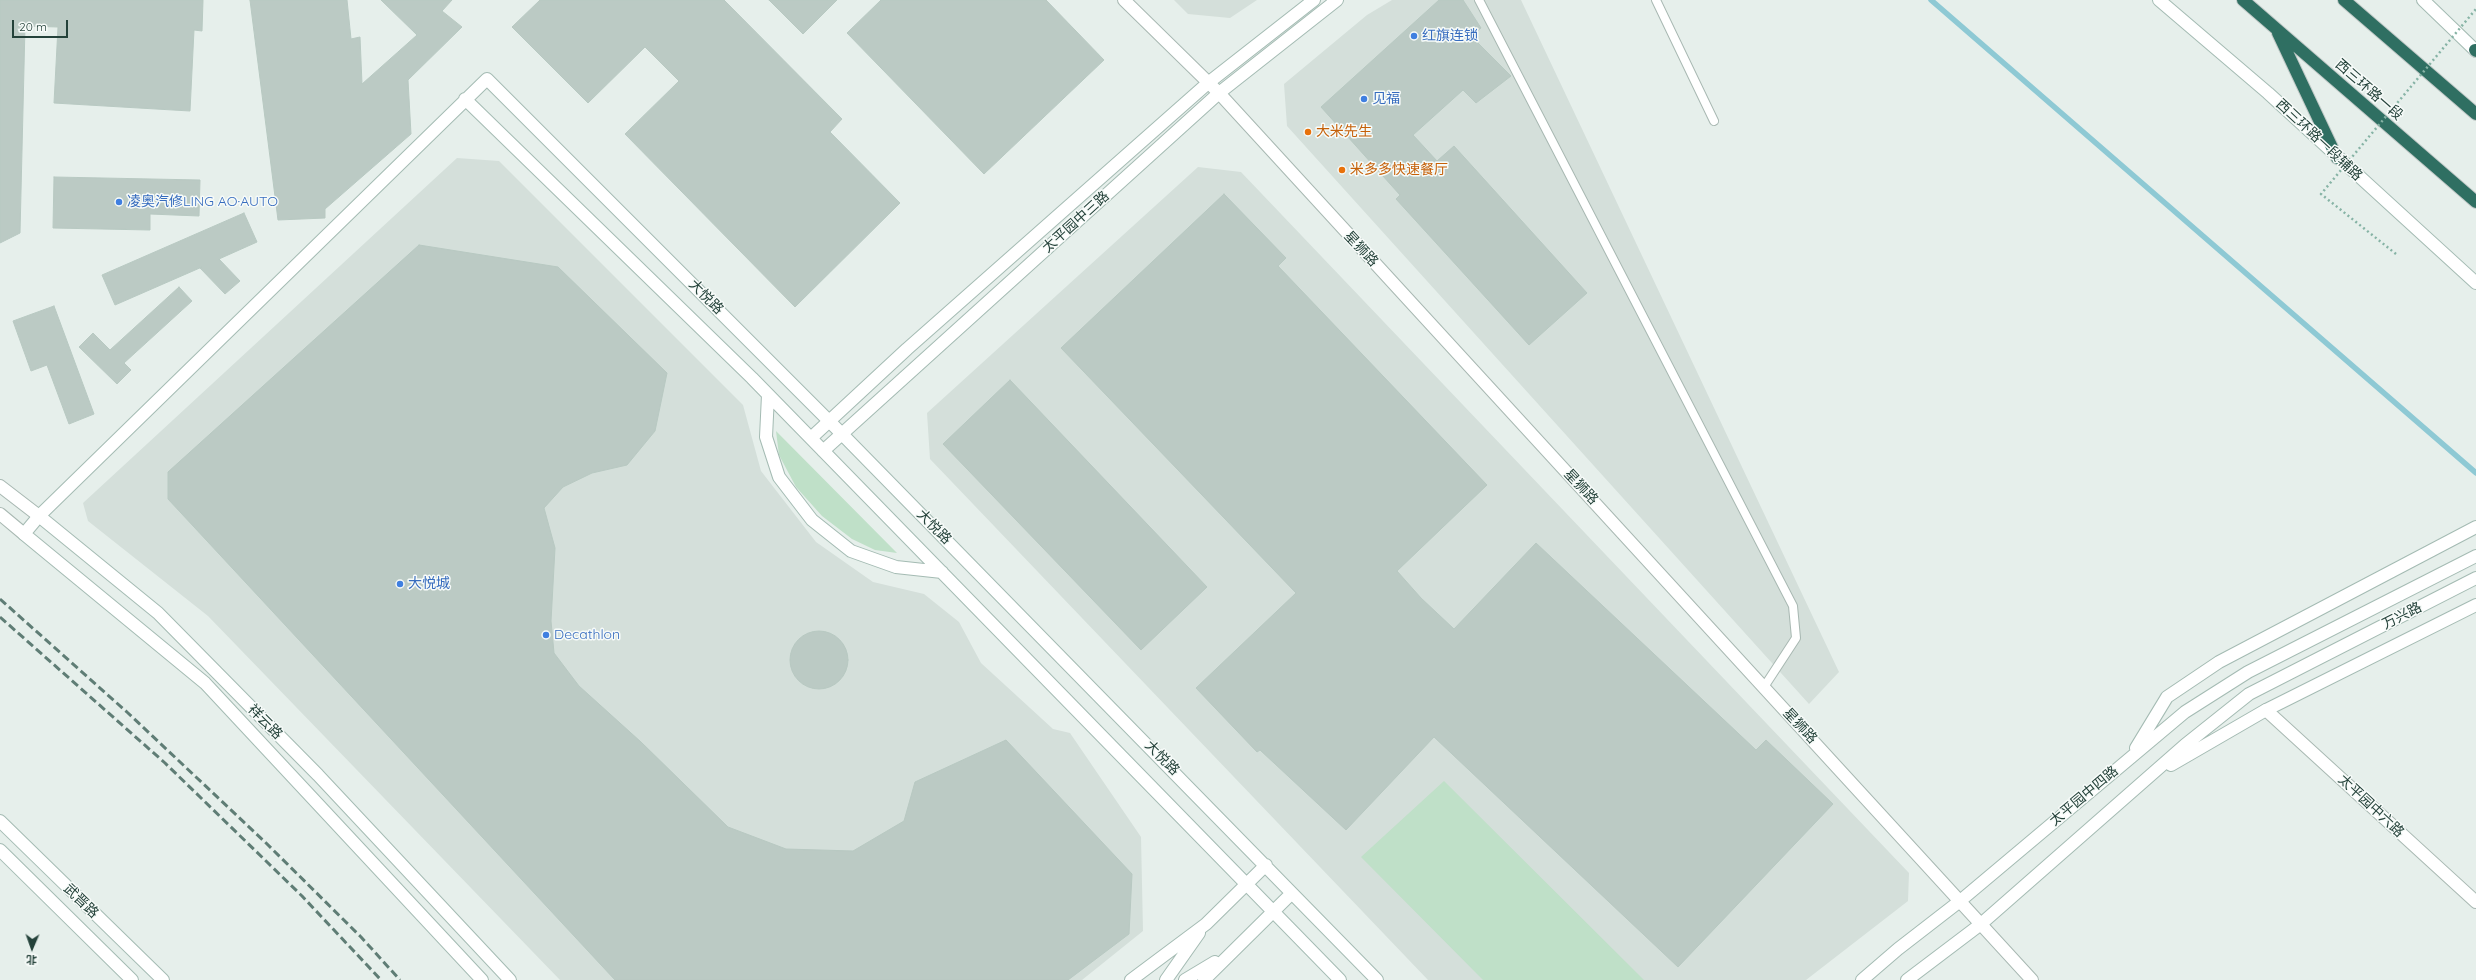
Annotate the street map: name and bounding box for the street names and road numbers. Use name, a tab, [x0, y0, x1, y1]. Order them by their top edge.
street label: 西三环路一段	[2332, 56, 2406, 124]
street label: 西三环路一段辅路	[2272, 96, 2366, 184]
street label: 太平园中三路	[1039, 188, 1113, 256]
street label: 星狮路	[1341, 228, 1381, 270]
street label: 大悦路	[685, 276, 727, 318]
street label: 星狮路	[1561, 466, 1601, 508]
street label: 大悦路	[913, 506, 955, 548]
street label: 万兴路	[2379, 599, 2425, 633]
street label: 祥云路	[244, 701, 286, 743]
street label: 星狮路	[1780, 705, 1820, 747]
street label: 大悦路	[1141, 737, 1183, 779]
street label: 太平园中四路	[2046, 763, 2122, 829]
street label: 太平园中六路	[2335, 771, 2407, 841]
street label: 武晋路	[60, 880, 102, 922]

